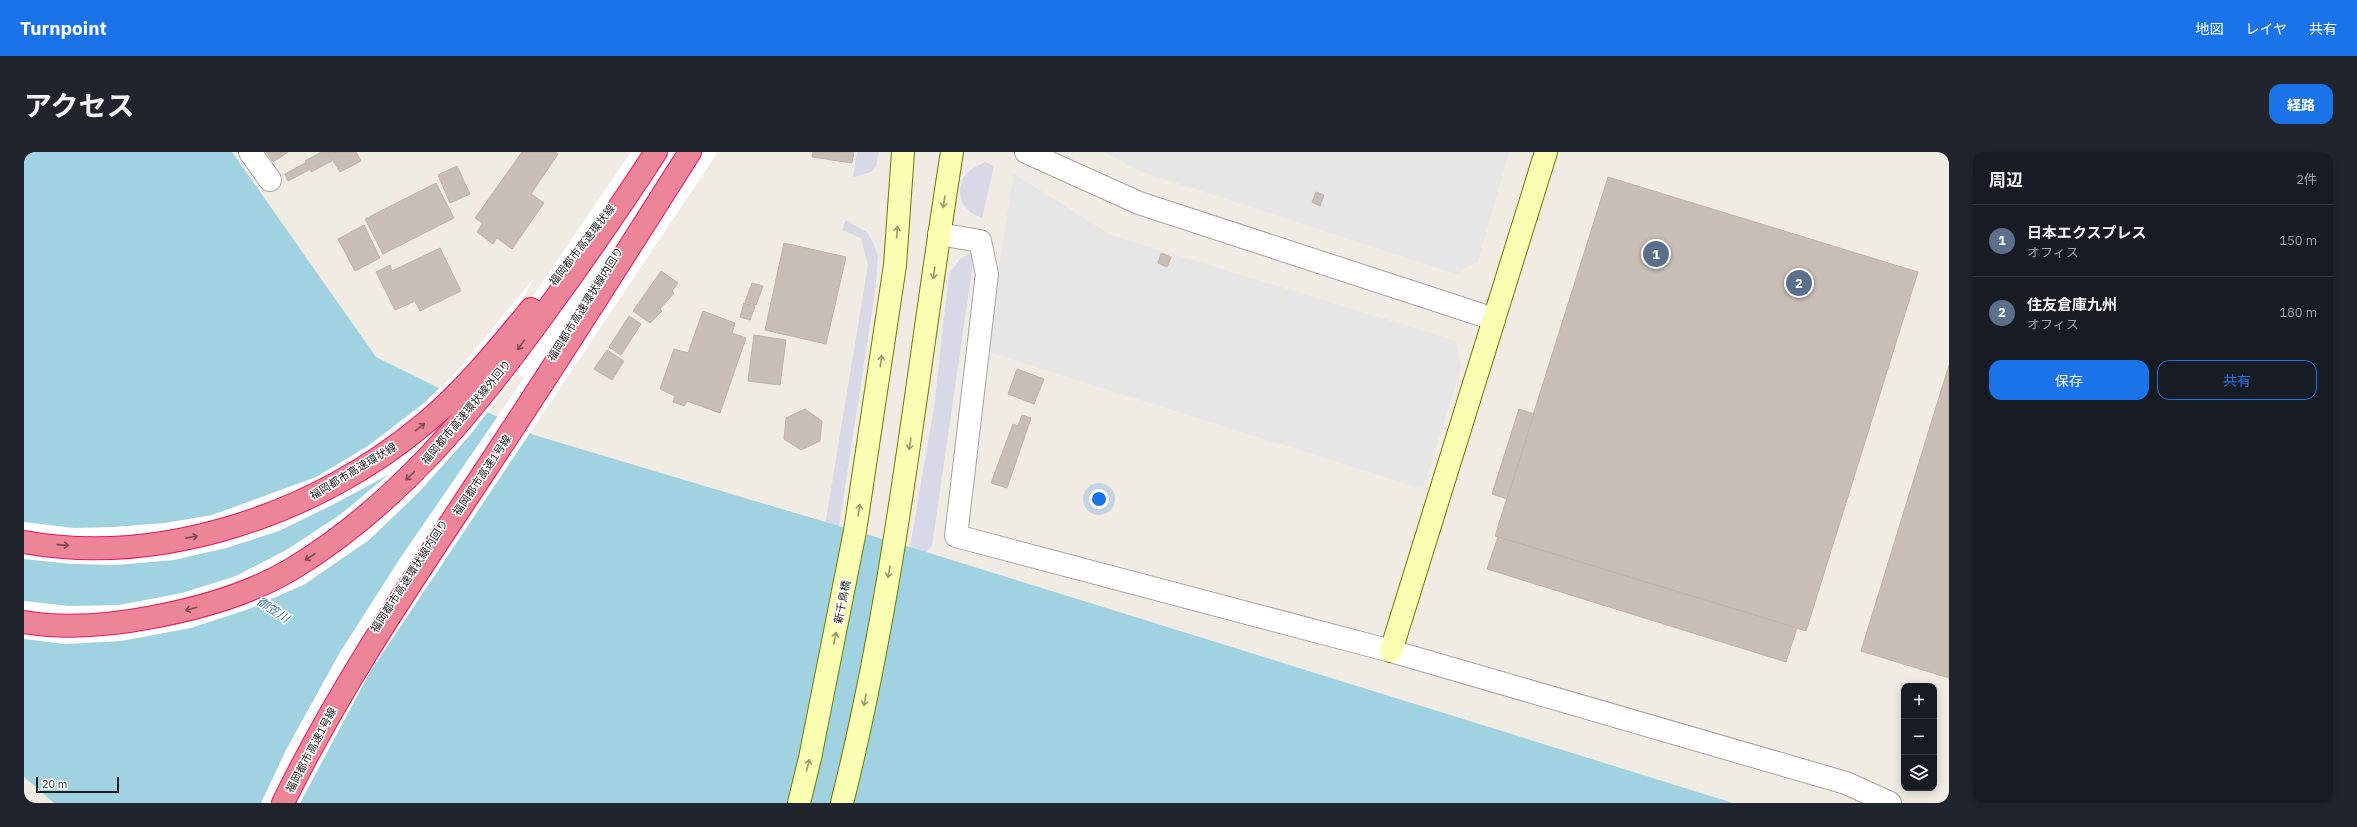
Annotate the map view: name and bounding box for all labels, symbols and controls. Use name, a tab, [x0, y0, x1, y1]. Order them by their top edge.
text: Turnpoint	[20, 16, 107, 40]
text: 地図	[2195, 20, 2223, 38]
text: レイヤ	[2245, 20, 2287, 38]
text: 共有	[2309, 20, 2337, 38]
button: 経路	[2269, 84, 2333, 124]
text: アクセス	[24, 87, 135, 124]
text: 周辺	[1989, 169, 2023, 191]
text: 2件	[2296, 171, 2317, 188]
one-way arrow	[940, 195, 948, 208]
street label: 福岡都市高速環状線	[546, 202, 618, 288]
text: 日本エクスプレス	[2027, 223, 2147, 242]
one-way arrow	[894, 226, 901, 239]
text: 1	[1998, 232, 2006, 249]
text: 150 m	[2279, 232, 2317, 249]
pin: 1	[1643, 239, 1669, 269]
street label: 福岡都市高速環状線内回り	[544, 244, 626, 364]
text: オフィス	[2027, 244, 2079, 261]
one-way arrow	[930, 266, 938, 279]
pin: 2	[1786, 268, 1812, 298]
text: 住友倉庫九州	[2027, 295, 2117, 314]
text: 2	[1998, 304, 2006, 321]
text: 180 m	[2279, 304, 2317, 321]
text: オフィス	[2027, 316, 2079, 333]
one-way arrow	[517, 339, 526, 350]
one-way arrow	[877, 355, 885, 368]
street label: 福岡都市高速環状線外回り	[418, 357, 514, 467]
button: 保存	[1989, 360, 2149, 400]
button: 共有	[2157, 360, 2317, 400]
one-way arrow	[415, 423, 426, 431]
street label: 福岡都市高速1号線	[450, 432, 514, 518]
one-way arrow	[906, 437, 914, 450]
street label: 福岡都市高速環状線	[307, 440, 399, 502]
one-way arrow	[406, 471, 416, 480]
your location	[1089, 489, 1109, 509]
one-way arrow	[855, 504, 863, 517]
street label: 福岡都市高速環状線内回り	[367, 517, 451, 635]
one-way arrow	[185, 533, 198, 541]
one-way arrow	[56, 542, 69, 549]
one-way arrow	[304, 553, 315, 561]
one-way arrow	[885, 565, 893, 578]
street label: 新千鳥橋	[831, 579, 853, 625]
water label: 御笠川	[254, 593, 294, 627]
one-way arrow	[185, 606, 198, 613]
one-way arrow	[831, 632, 839, 645]
map controls	[1901, 683, 1937, 791]
button: +	[1901, 683, 1937, 719]
one-way arrow	[860, 693, 868, 706]
street label: 福岡都市高速1号線	[283, 705, 339, 795]
button: −	[1901, 719, 1937, 755]
button: layers	[1901, 755, 1937, 791]
one-way arrow	[805, 759, 813, 772]
scale bar	[36, 775, 119, 794]
text: 20 m	[42, 777, 67, 791]

